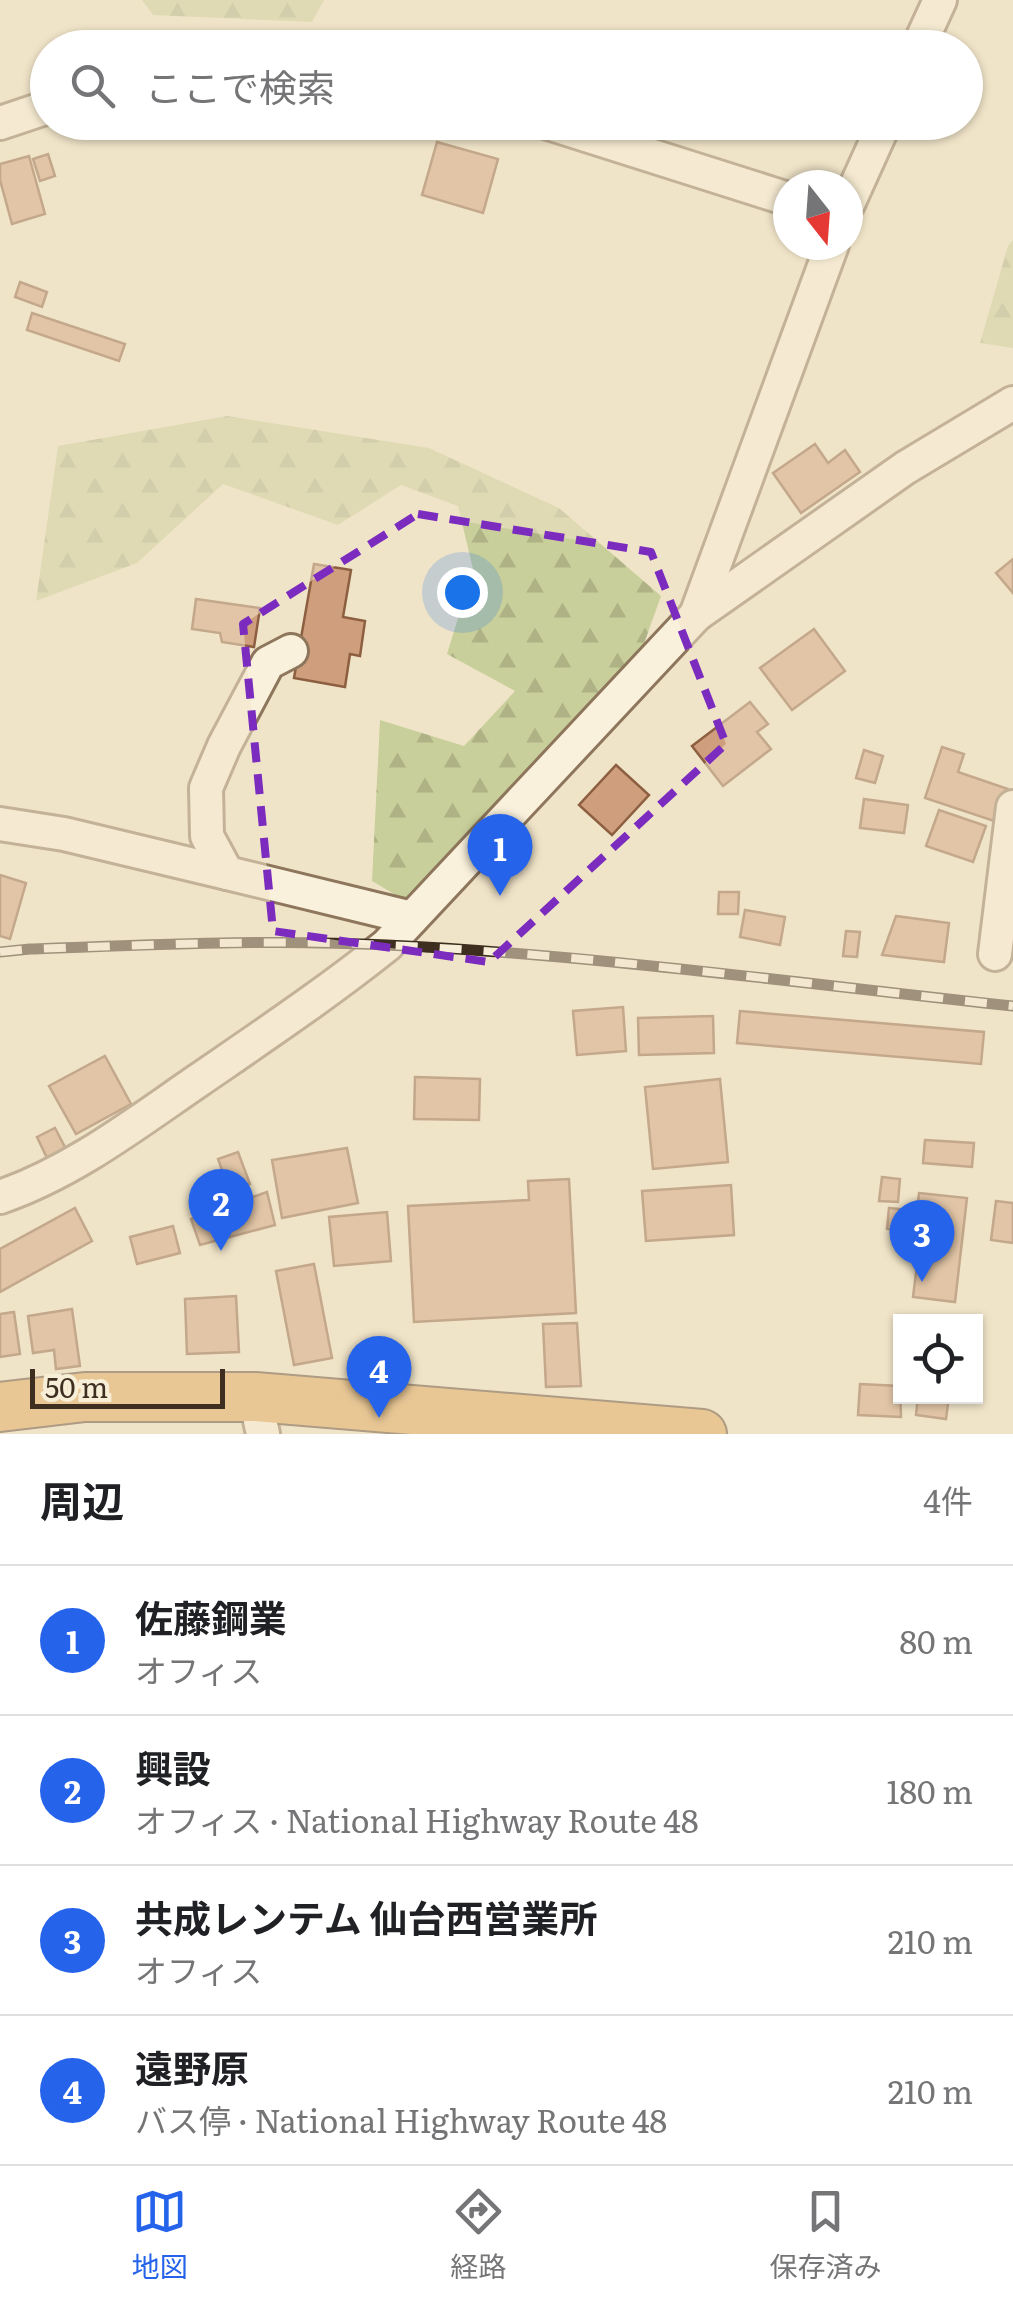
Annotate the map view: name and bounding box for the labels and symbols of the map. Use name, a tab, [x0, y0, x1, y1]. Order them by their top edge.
north arrow	[773, 170, 863, 260]
your location	[437, 567, 488, 618]
pin: 1	[468, 814, 532, 896]
pin: 2	[188, 1168, 254, 1251]
pin: 3	[890, 1200, 954, 1282]
pin: 4	[346, 1336, 412, 1418]
scale bar	[30, 1364, 225, 1408]

